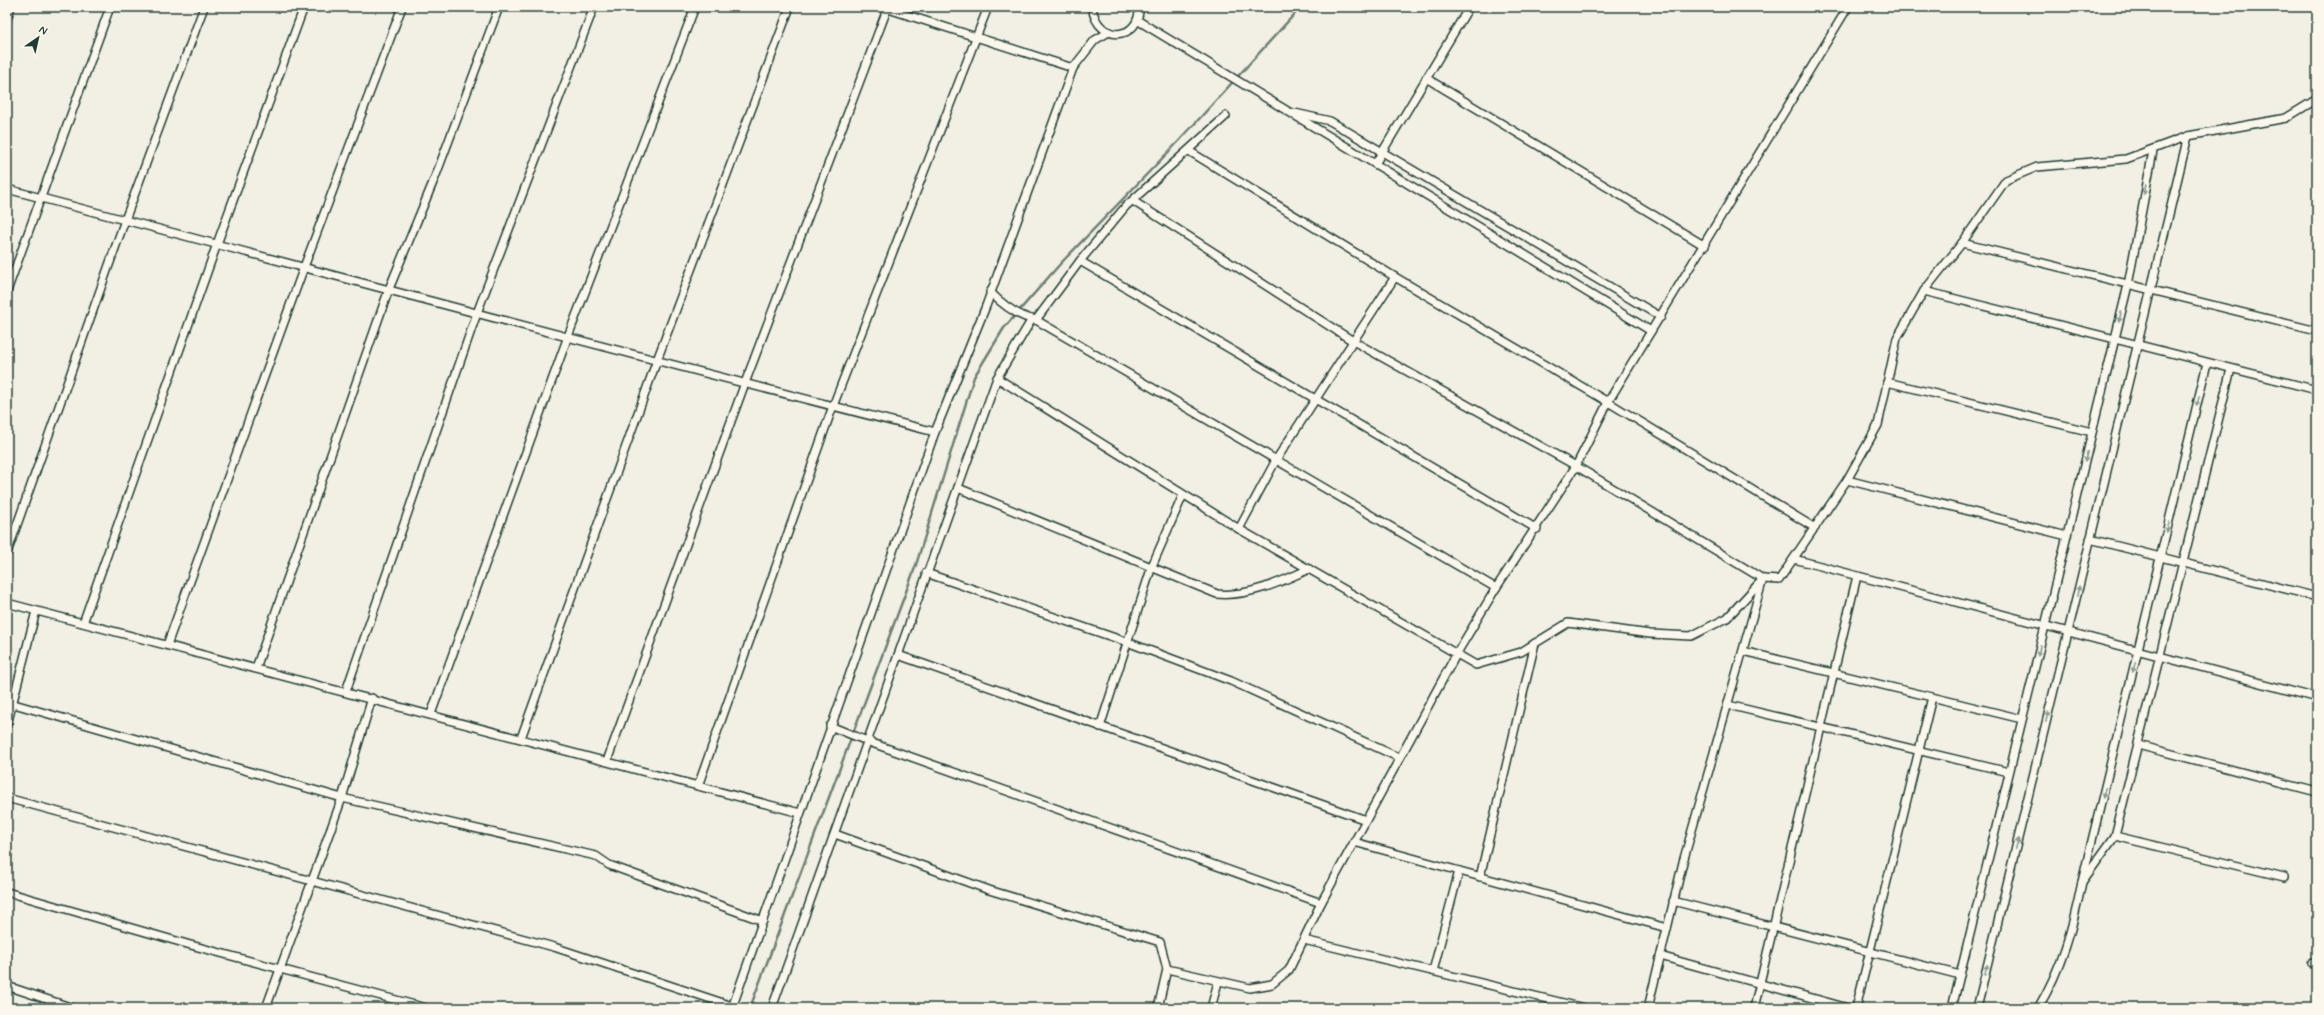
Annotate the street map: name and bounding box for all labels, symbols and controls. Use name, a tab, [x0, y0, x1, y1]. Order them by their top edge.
north arrow	[18, 18, 58, 58]
text: N	[36, 23, 50, 38]
one-way arrow	[2142, 183, 2148, 195]
one-way arrow	[2117, 311, 2123, 323]
one-way arrow	[2195, 395, 2201, 407]
one-way arrow	[2083, 451, 2089, 463]
one-way arrow	[2164, 521, 2170, 533]
one-way arrow	[2075, 585, 2081, 597]
one-way arrow	[2035, 645, 2041, 657]
one-way arrow	[2131, 661, 2137, 673]
one-way arrow	[2045, 711, 2051, 724]
one-way arrow	[2100, 787, 2106, 800]
one-way arrow	[2014, 838, 2020, 850]
one-way arrow	[1983, 964, 1989, 976]

